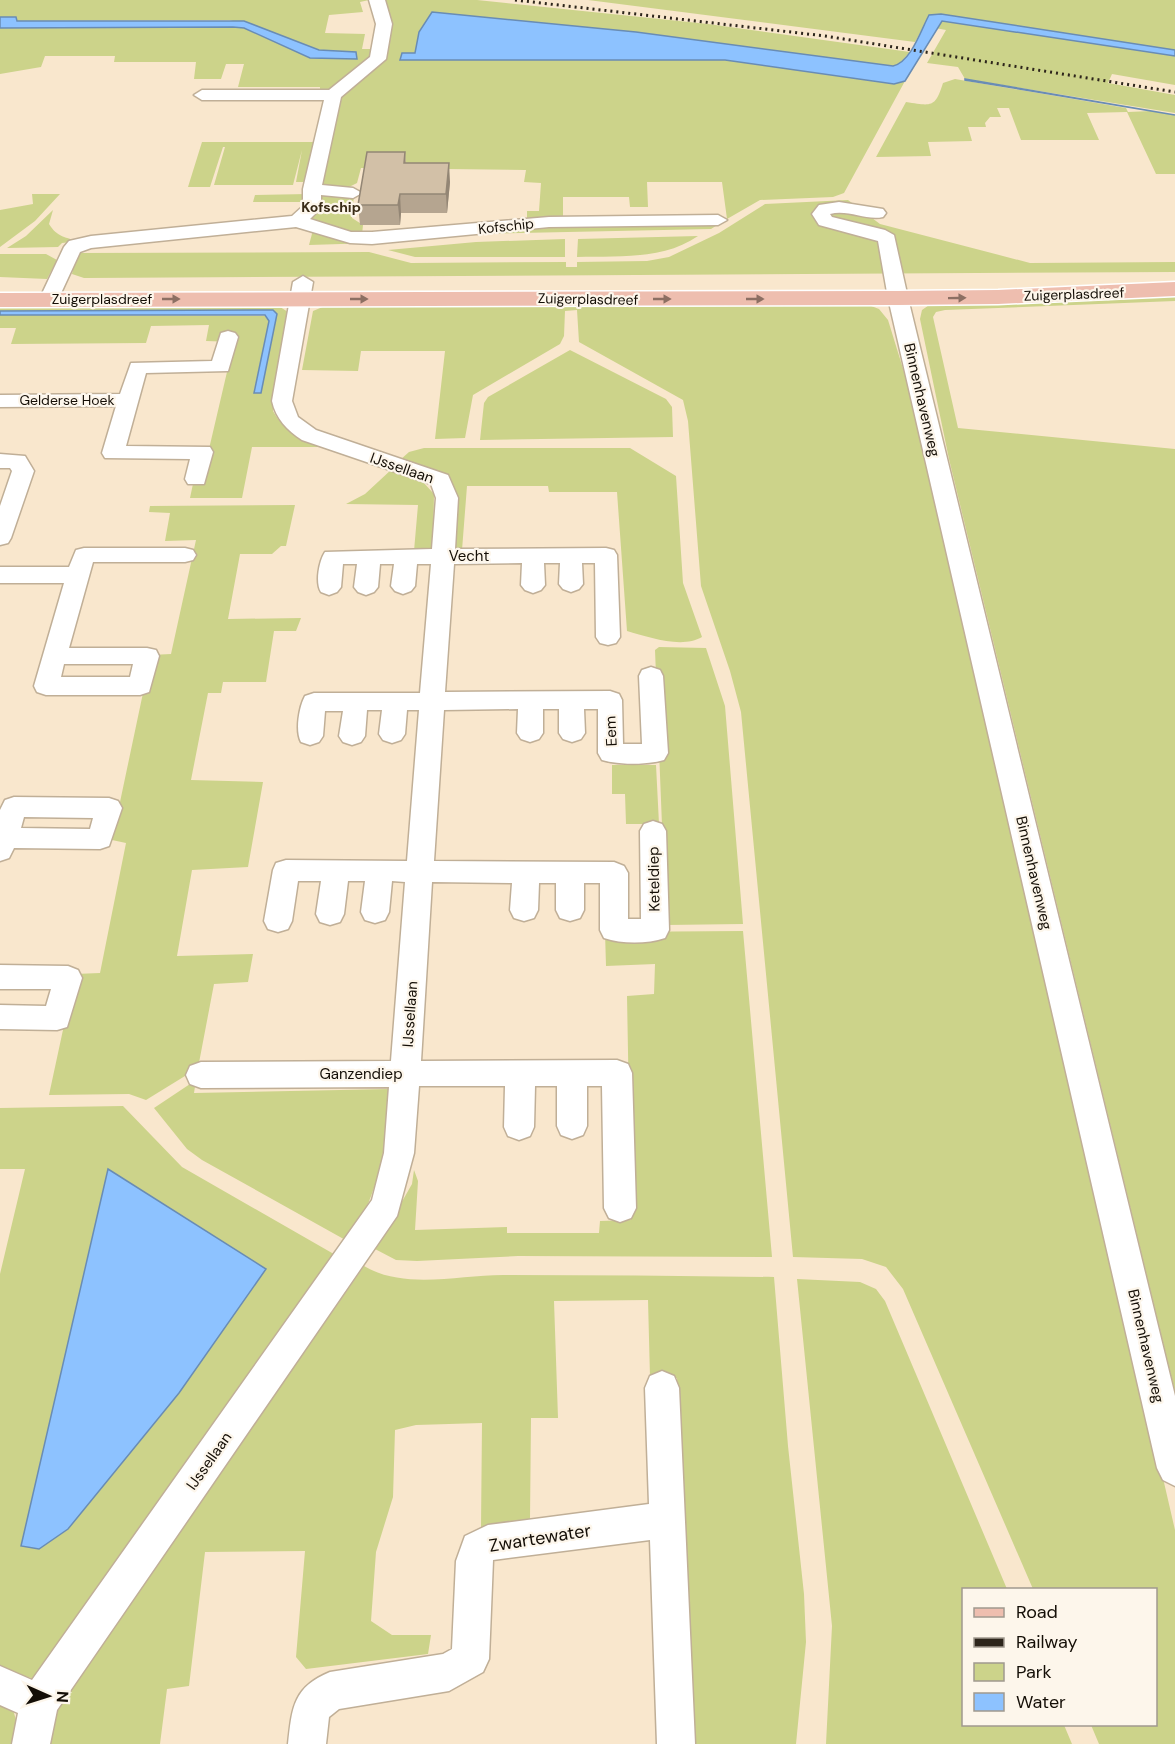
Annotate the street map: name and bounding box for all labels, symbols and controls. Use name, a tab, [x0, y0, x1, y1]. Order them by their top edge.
district label: Kofschip	[301, 198, 361, 216]
street label: Kofschip	[477, 214, 535, 238]
street label: Zuigerplasdreef	[1023, 283, 1125, 305]
street label: Zuigerplasdreef	[538, 289, 639, 309]
street label: Zuigerplasdreef	[52, 290, 152, 308]
one-way arrow	[947, 293, 966, 303]
one-way arrow	[161, 294, 180, 304]
one-way arrow	[349, 294, 368, 304]
one-way arrow	[653, 294, 672, 304]
one-way arrow	[746, 294, 765, 304]
street label: Binnenhavenweg	[899, 341, 945, 459]
street label: Gelderse Hoek	[19, 391, 115, 409]
street label: IJssellaan	[367, 448, 437, 488]
street label: Vecht	[449, 546, 489, 566]
street label: Eem	[600, 715, 622, 747]
street label: Binnenhavenweg	[1011, 814, 1057, 932]
street label: Keteldiep	[643, 846, 665, 912]
street label: IJssellaan	[398, 980, 422, 1048]
street label: Ganzendiep	[319, 1064, 403, 1084]
street label: Binnenhavenweg	[1123, 1287, 1169, 1405]
street label: IJssellaan	[182, 1428, 236, 1494]
street label: Zwartewater	[487, 1518, 593, 1558]
legend	[962, 1588, 1157, 1726]
text: Road	[1016, 1600, 1058, 1624]
text: Railway	[1016, 1630, 1078, 1654]
text: Park	[1016, 1660, 1052, 1684]
north arrow	[18, 1666, 78, 1726]
text: N	[52, 1690, 73, 1703]
text: Water	[1016, 1690, 1066, 1714]

